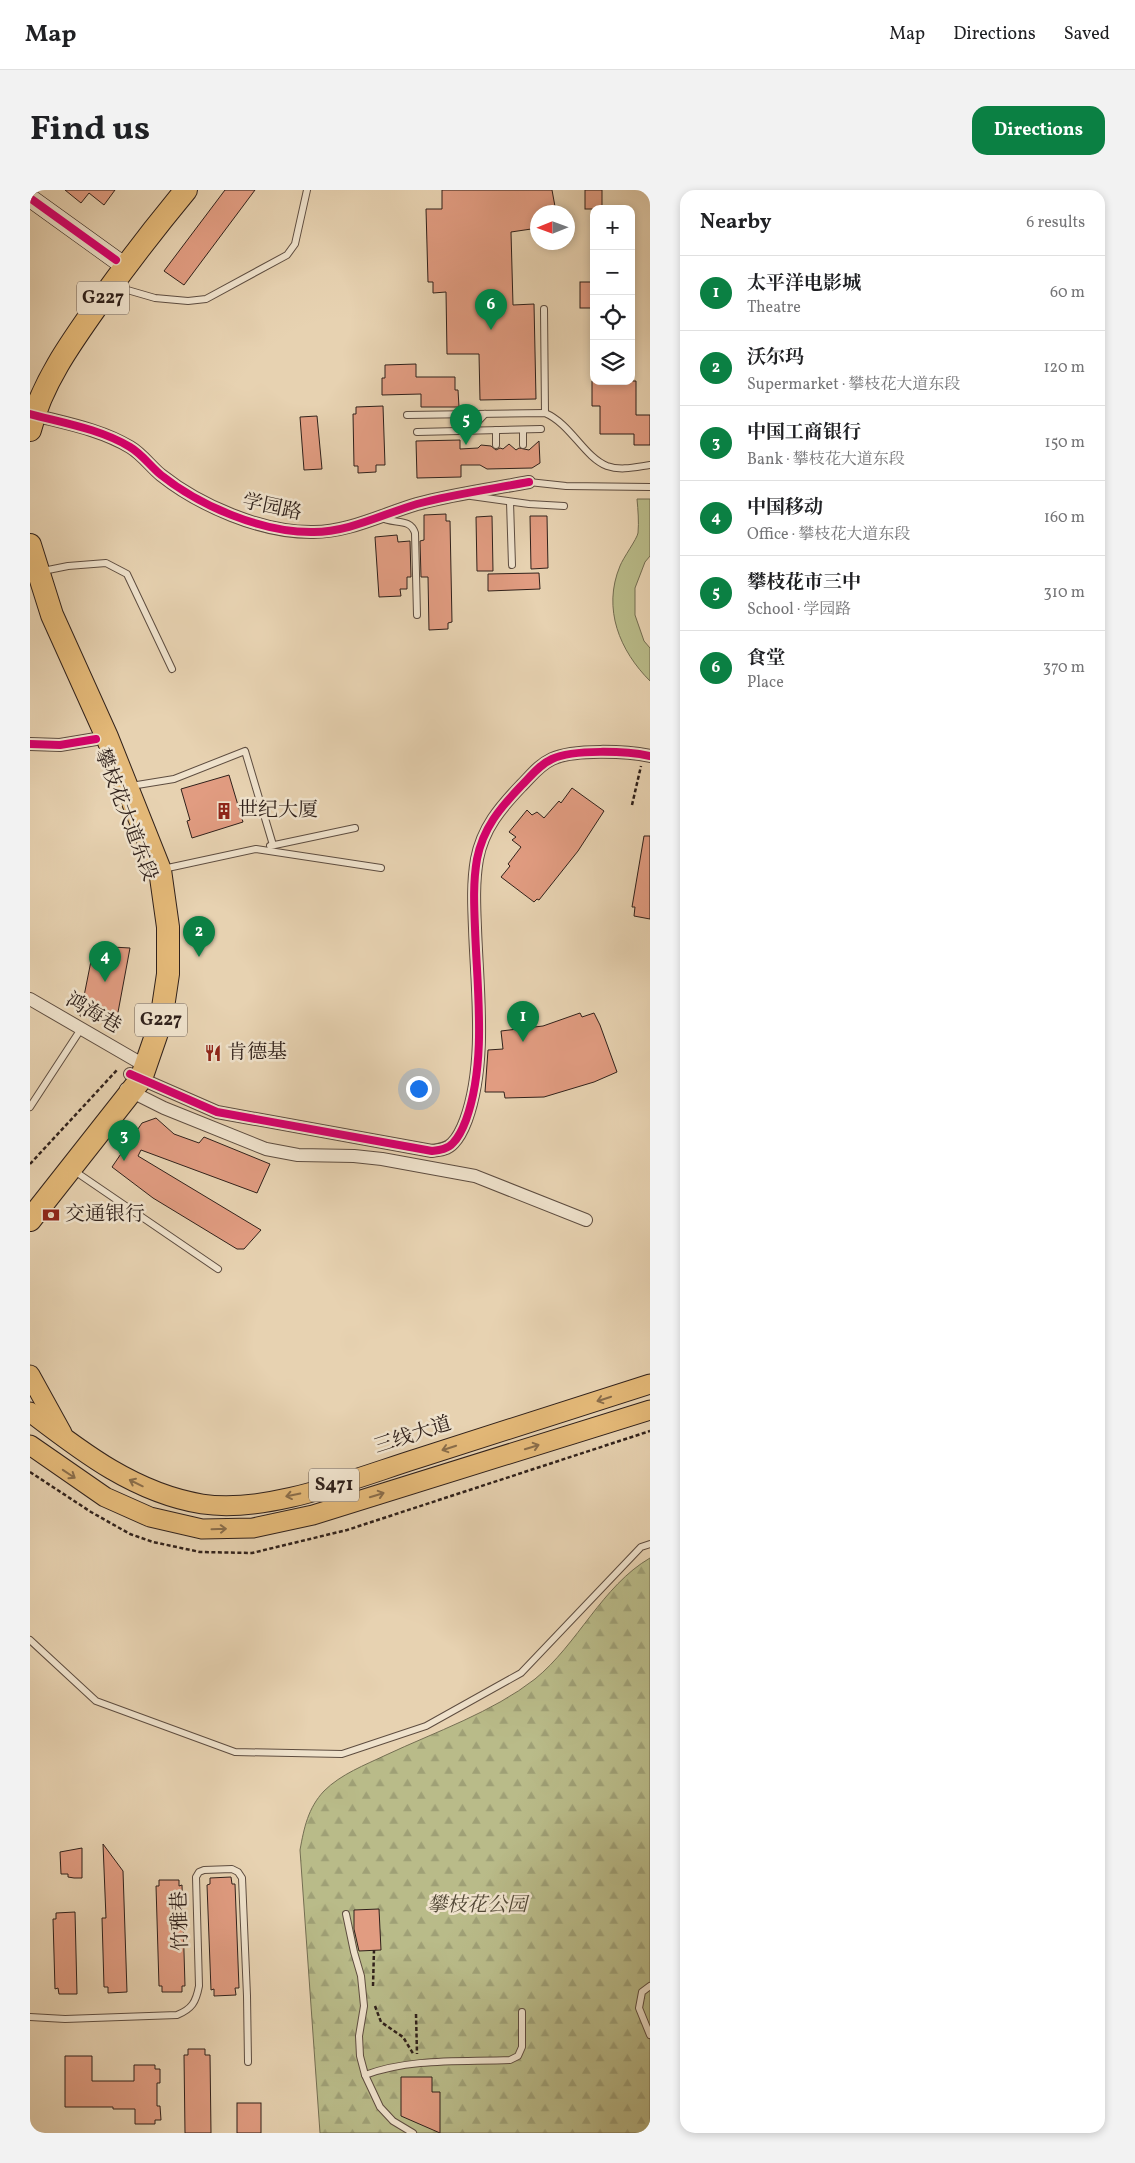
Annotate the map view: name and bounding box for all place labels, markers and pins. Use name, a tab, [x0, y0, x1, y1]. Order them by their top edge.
pin: 6	[475, 289, 507, 330]
pin: 5	[450, 404, 482, 445]
place label: 世纪大厦	[238, 797, 318, 825]
building icon: 世纪大厦	[214, 801, 234, 821]
pin: 2	[183, 916, 215, 957]
pin: 4	[89, 941, 121, 982]
pin: 1	[507, 1001, 539, 1042]
place label: 肯德基	[227, 1039, 287, 1067]
restaurant icon: 肯德基	[203, 1043, 223, 1063]
pin: 3	[108, 1120, 140, 1161]
place label: 交通银行	[65, 1201, 145, 1229]
bank icon: 交通银行	[41, 1205, 61, 1225]

